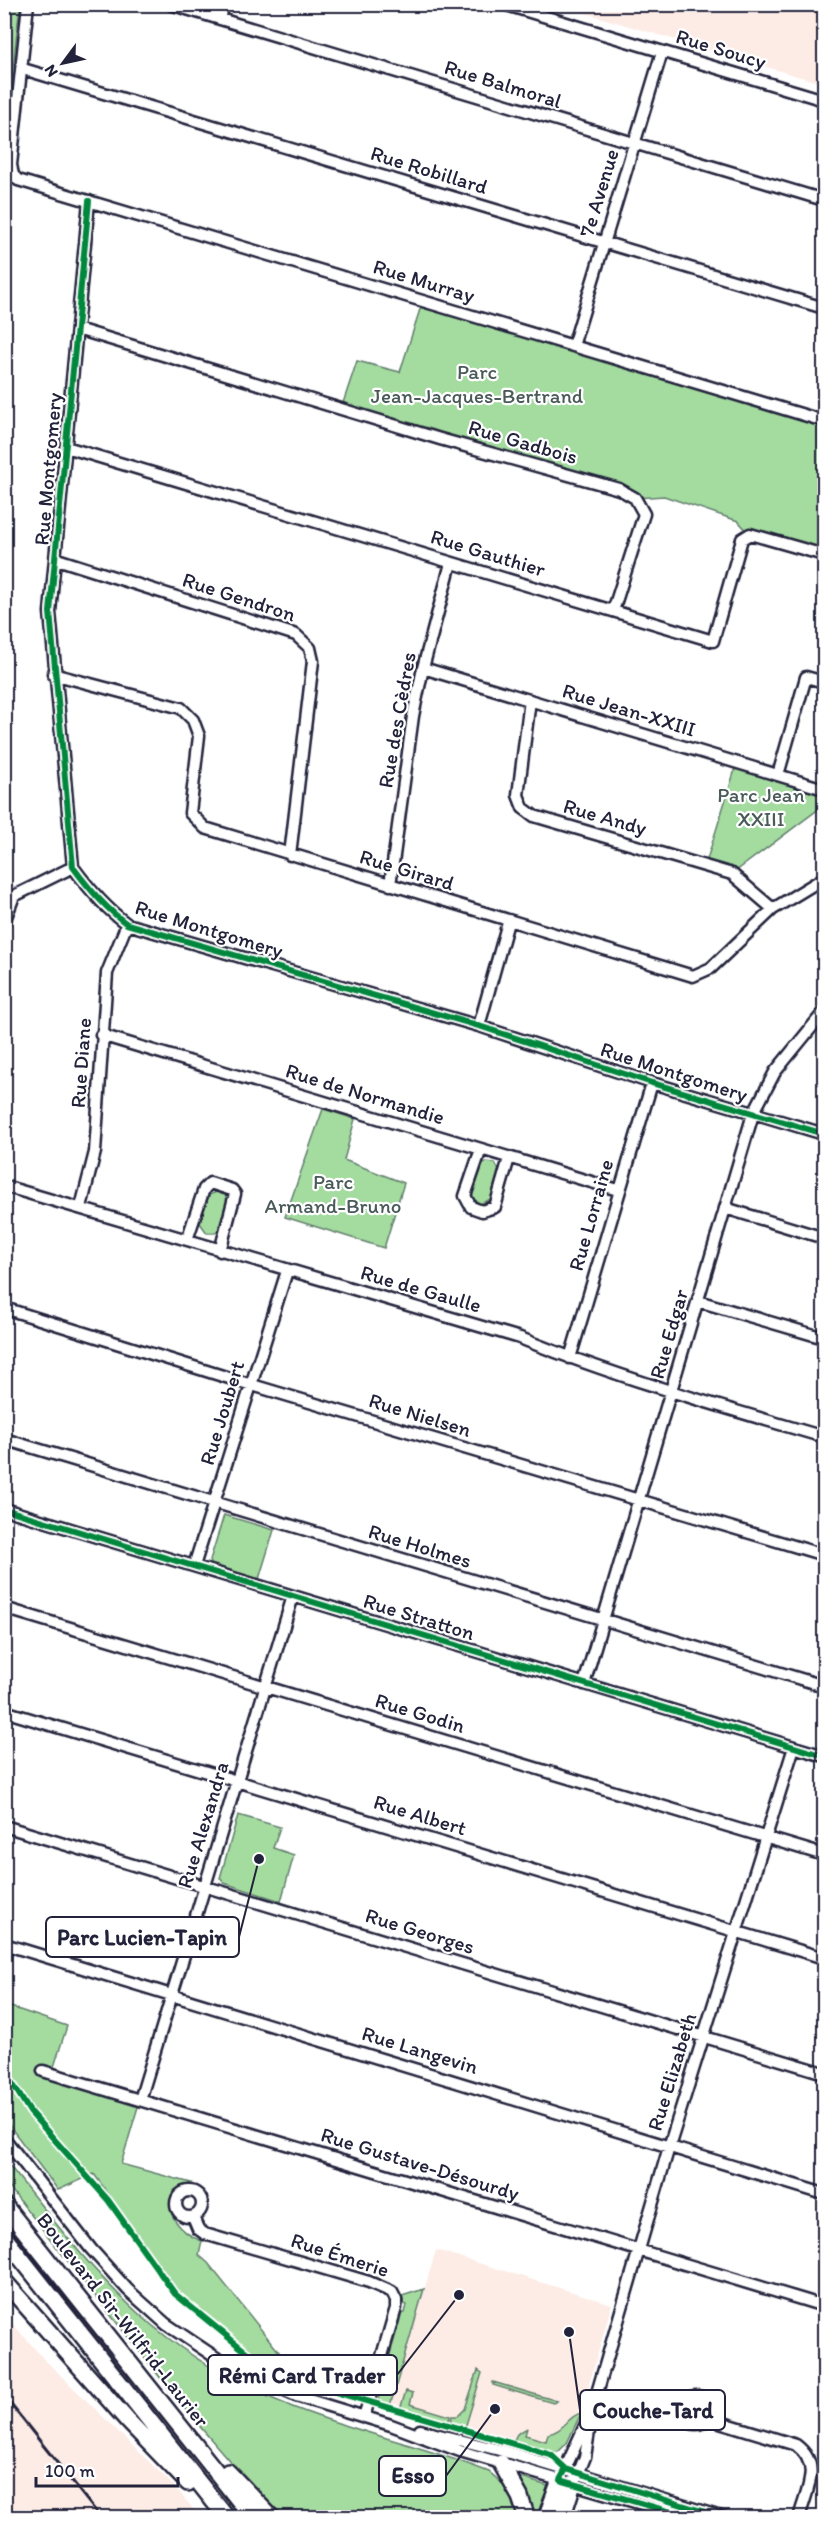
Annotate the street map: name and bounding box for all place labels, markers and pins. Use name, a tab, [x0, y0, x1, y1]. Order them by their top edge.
callout: Parc Lucien-Tapin	[46, 1917, 239, 1957]
callout: Rémi Card Trader	[208, 2355, 397, 2395]
callout: Couche-Tard	[580, 2390, 725, 2430]
callout: Esso	[379, 2456, 446, 2496]

